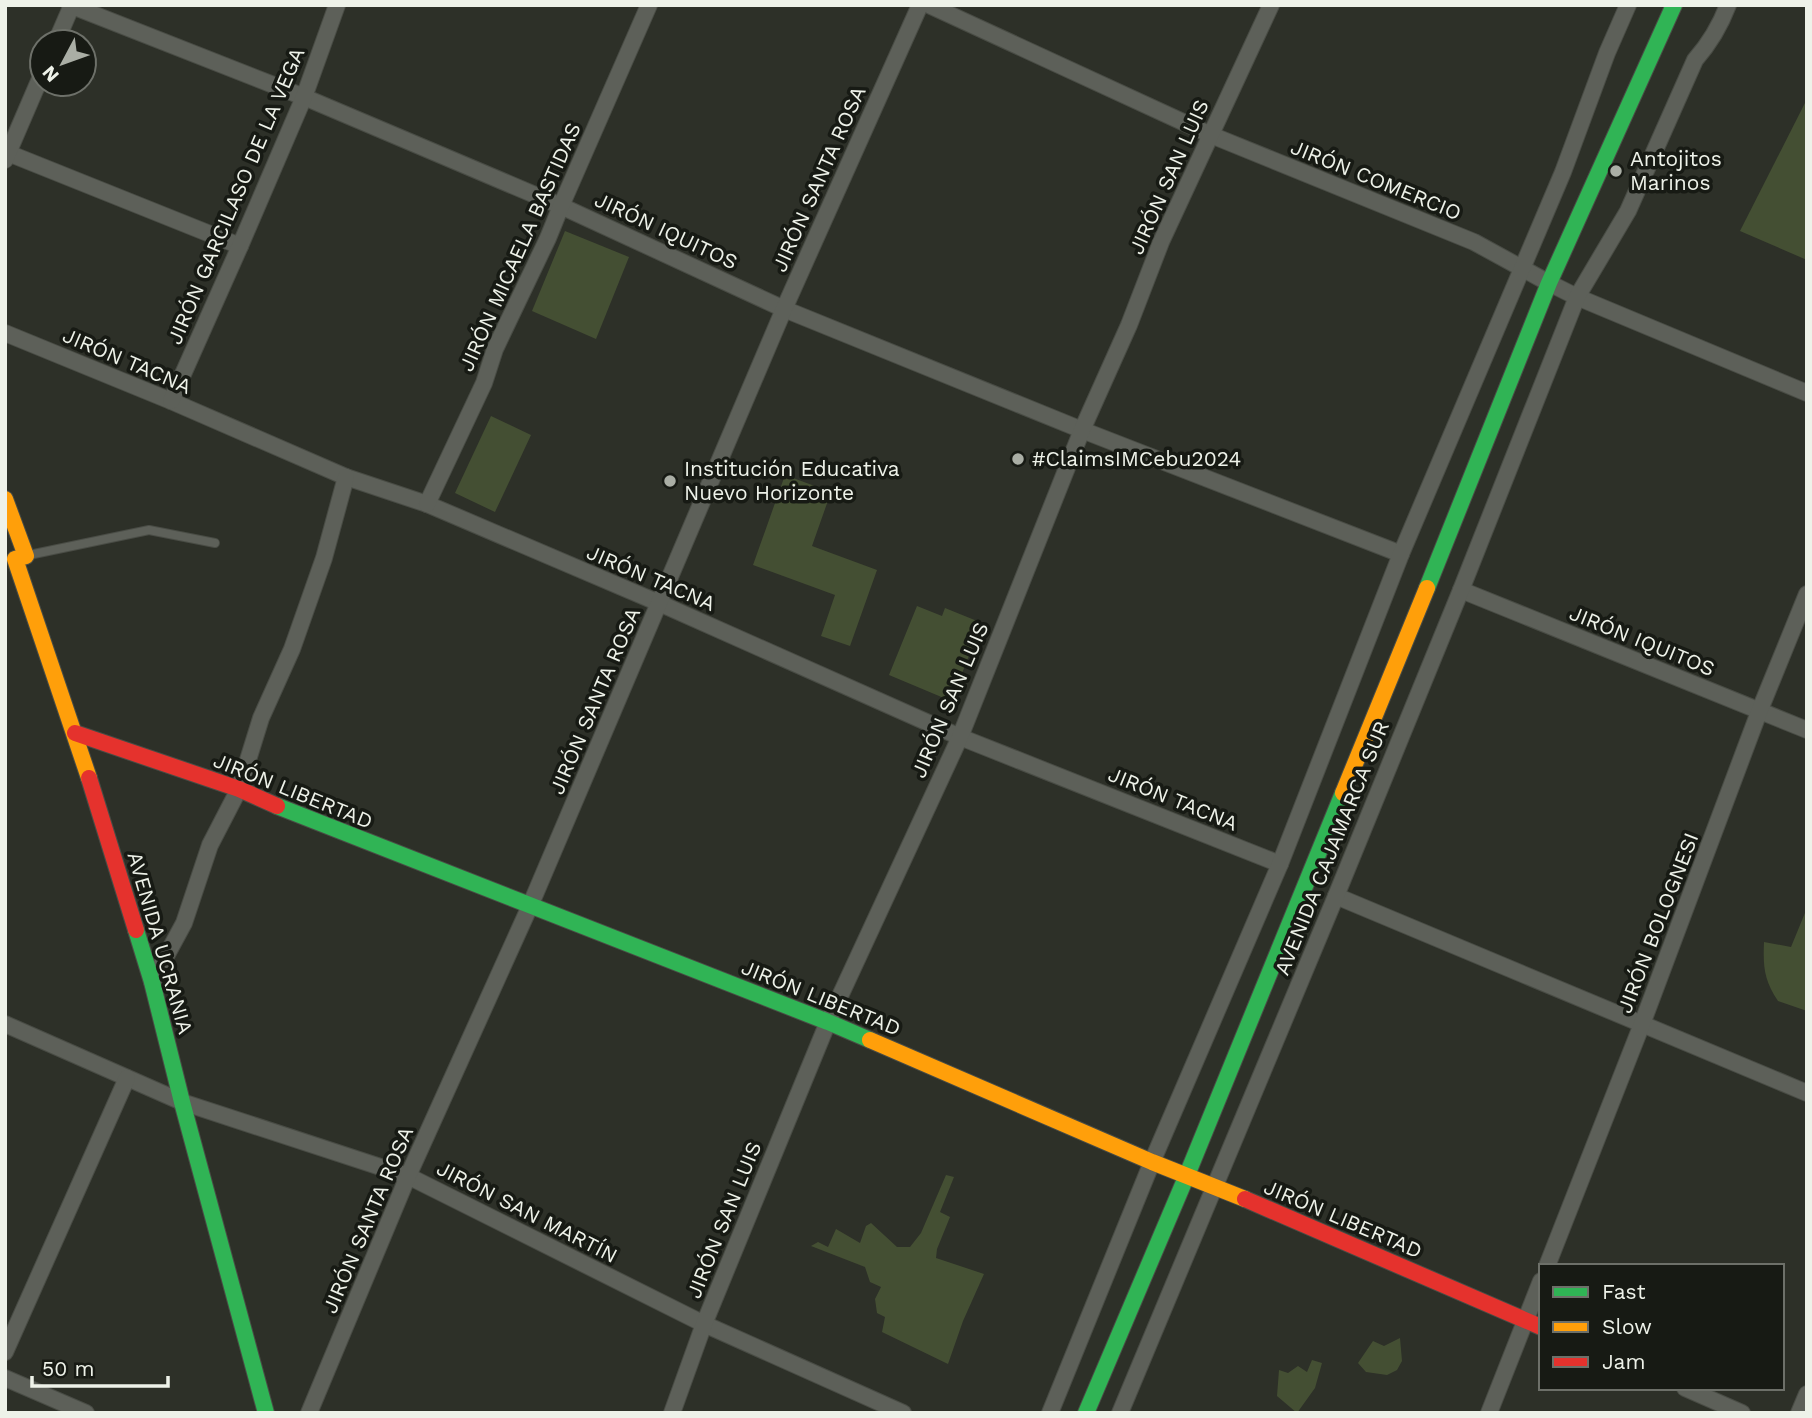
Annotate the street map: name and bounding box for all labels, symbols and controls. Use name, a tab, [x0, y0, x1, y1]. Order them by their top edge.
north arrow	[28, 28, 98, 98]
street label: JIRÓN GARCILASO DE LA VEGA	[162, 44, 310, 348]
text: N	[37, 61, 64, 87]
street label: JIRÓN SANTA ROSA	[766, 82, 871, 275]
street label: JIRÓN SAN LUIS	[1123, 96, 1214, 258]
street label: JIRÓN MICAELA BASTIDAS	[453, 119, 586, 375]
street label: JIRÓN COMERCIO	[1287, 134, 1465, 225]
place label: Antojitos Marinos	[1630, 146, 1722, 195]
marker: Antojitos Marinos	[1608, 163, 1624, 179]
street label: JIRÓN IQUITOS	[591, 187, 742, 275]
street label: JIRÓN TACNA	[59, 322, 196, 399]
place label: #ClaimsIMCebu2024	[1032, 446, 1241, 471]
marker: #ClaimsIMCebu2024	[1010, 451, 1026, 467]
place label: Institución Educativa Nuevo Horizonte	[684, 456, 900, 505]
marker: Institución Educativa Nuevo Horizonte	[662, 473, 678, 489]
street label: JIRÓN TACNA	[583, 539, 720, 616]
street label: JIRÓN IQUITOS	[1566, 600, 1719, 681]
street label: JIRÓN SANTA ROSA	[544, 604, 645, 798]
street label: JIRÓN SAN LUIS	[905, 618, 994, 781]
street label: AVENIDA CAJAMARCA SUR	[1269, 717, 1394, 979]
street label: JIRÓN LIBERTAD	[210, 747, 376, 834]
street label: JIRÓN TACNA	[1105, 761, 1242, 836]
street label: JIRÓN BOLOGNESI	[1612, 829, 1703, 1017]
street label: AVENIDA UCRANIA	[122, 849, 199, 1037]
street label: JIRÓN LIBERTAD	[738, 954, 904, 1041]
street label: JIRÓN SANTA ROSA	[317, 1123, 418, 1317]
street label: JIRÓN SAN LUIS	[681, 1138, 766, 1302]
street label: JIRÓN SAN MARTÍN	[433, 1155, 622, 1268]
street label: JIRÓN LIBERTAD	[1260, 1174, 1426, 1263]
legend	[1539, 1264, 1784, 1390]
text: Fast	[1602, 1279, 1646, 1304]
text: Slow	[1602, 1314, 1652, 1339]
scale bar	[32, 1344, 168, 1388]
text: Jam	[1602, 1349, 1645, 1374]
text: 50 m	[42, 1356, 94, 1381]

